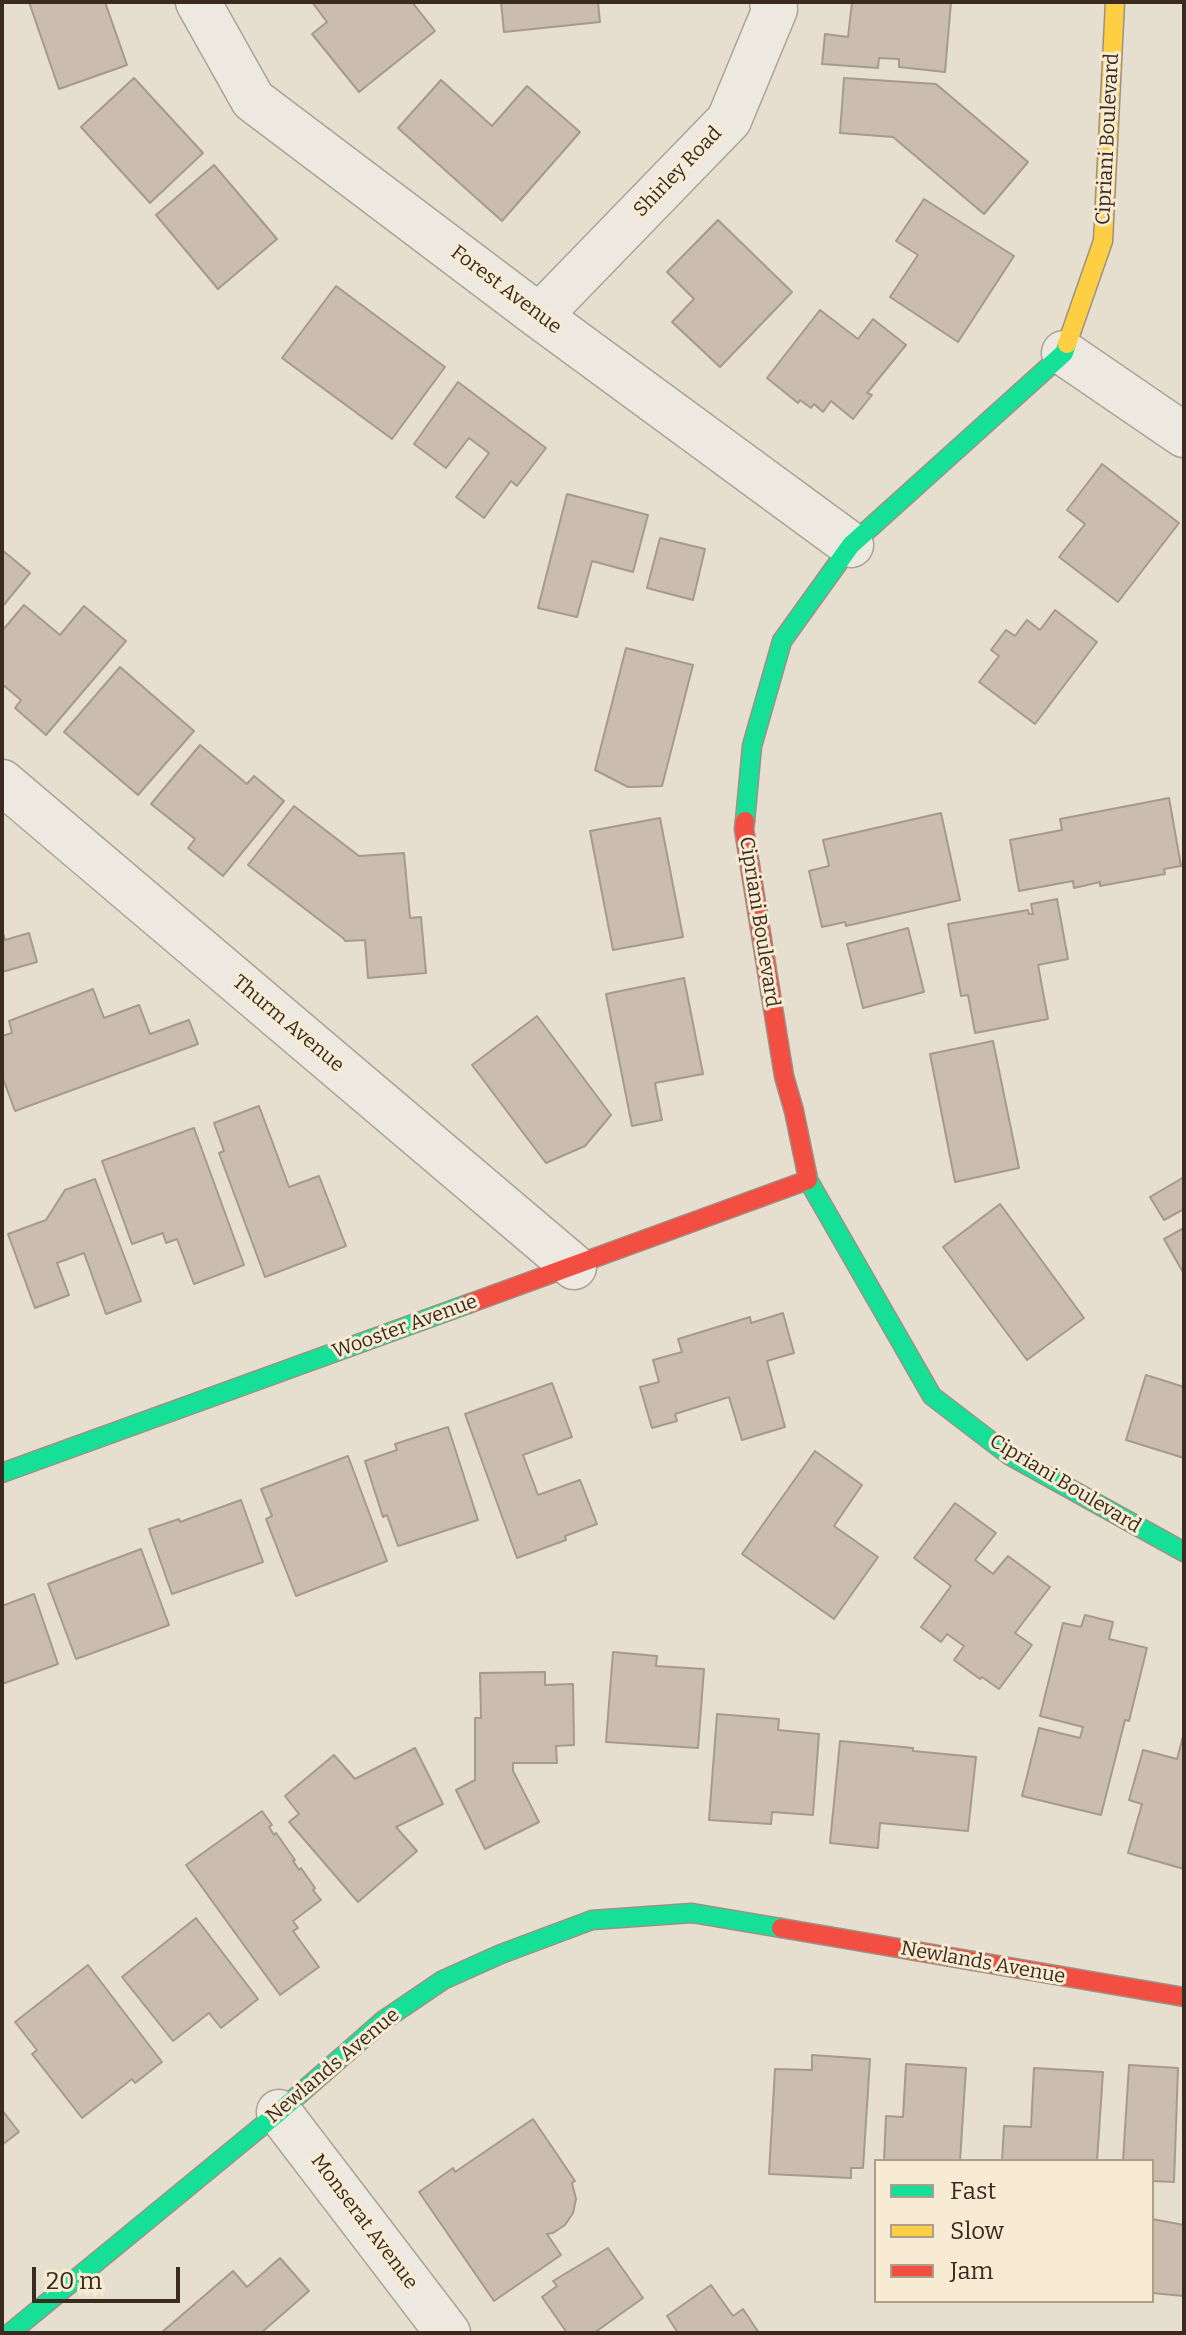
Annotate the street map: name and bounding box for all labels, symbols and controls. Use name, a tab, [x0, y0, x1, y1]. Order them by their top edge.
street label: Cipriani Boulevard	[1092, 52, 1124, 226]
street label: Shirley Road	[629, 122, 727, 222]
street label: Forest Avenue	[446, 241, 566, 339]
street label: Cipriani Boulevard	[734, 835, 784, 1009]
street label: Thurm Avenue	[227, 970, 349, 1078]
street label: Wooster Avenue	[329, 1290, 481, 1364]
street label: Cipriani Boulevard	[985, 1429, 1145, 1539]
street label: Newlands Avenue	[899, 1937, 1067, 1989]
street label: Newlands Avenue	[261, 2003, 405, 2129]
street label: Monserat Avenue	[305, 2150, 423, 2294]
legend	[874, 2159, 1154, 2303]
text: Fast	[950, 2177, 996, 2205]
text: Slow	[950, 2217, 1004, 2245]
scale bar	[36, 2251, 184, 2301]
text: Jam	[950, 2257, 993, 2285]
text: 20 m	[46, 2267, 102, 2295]

